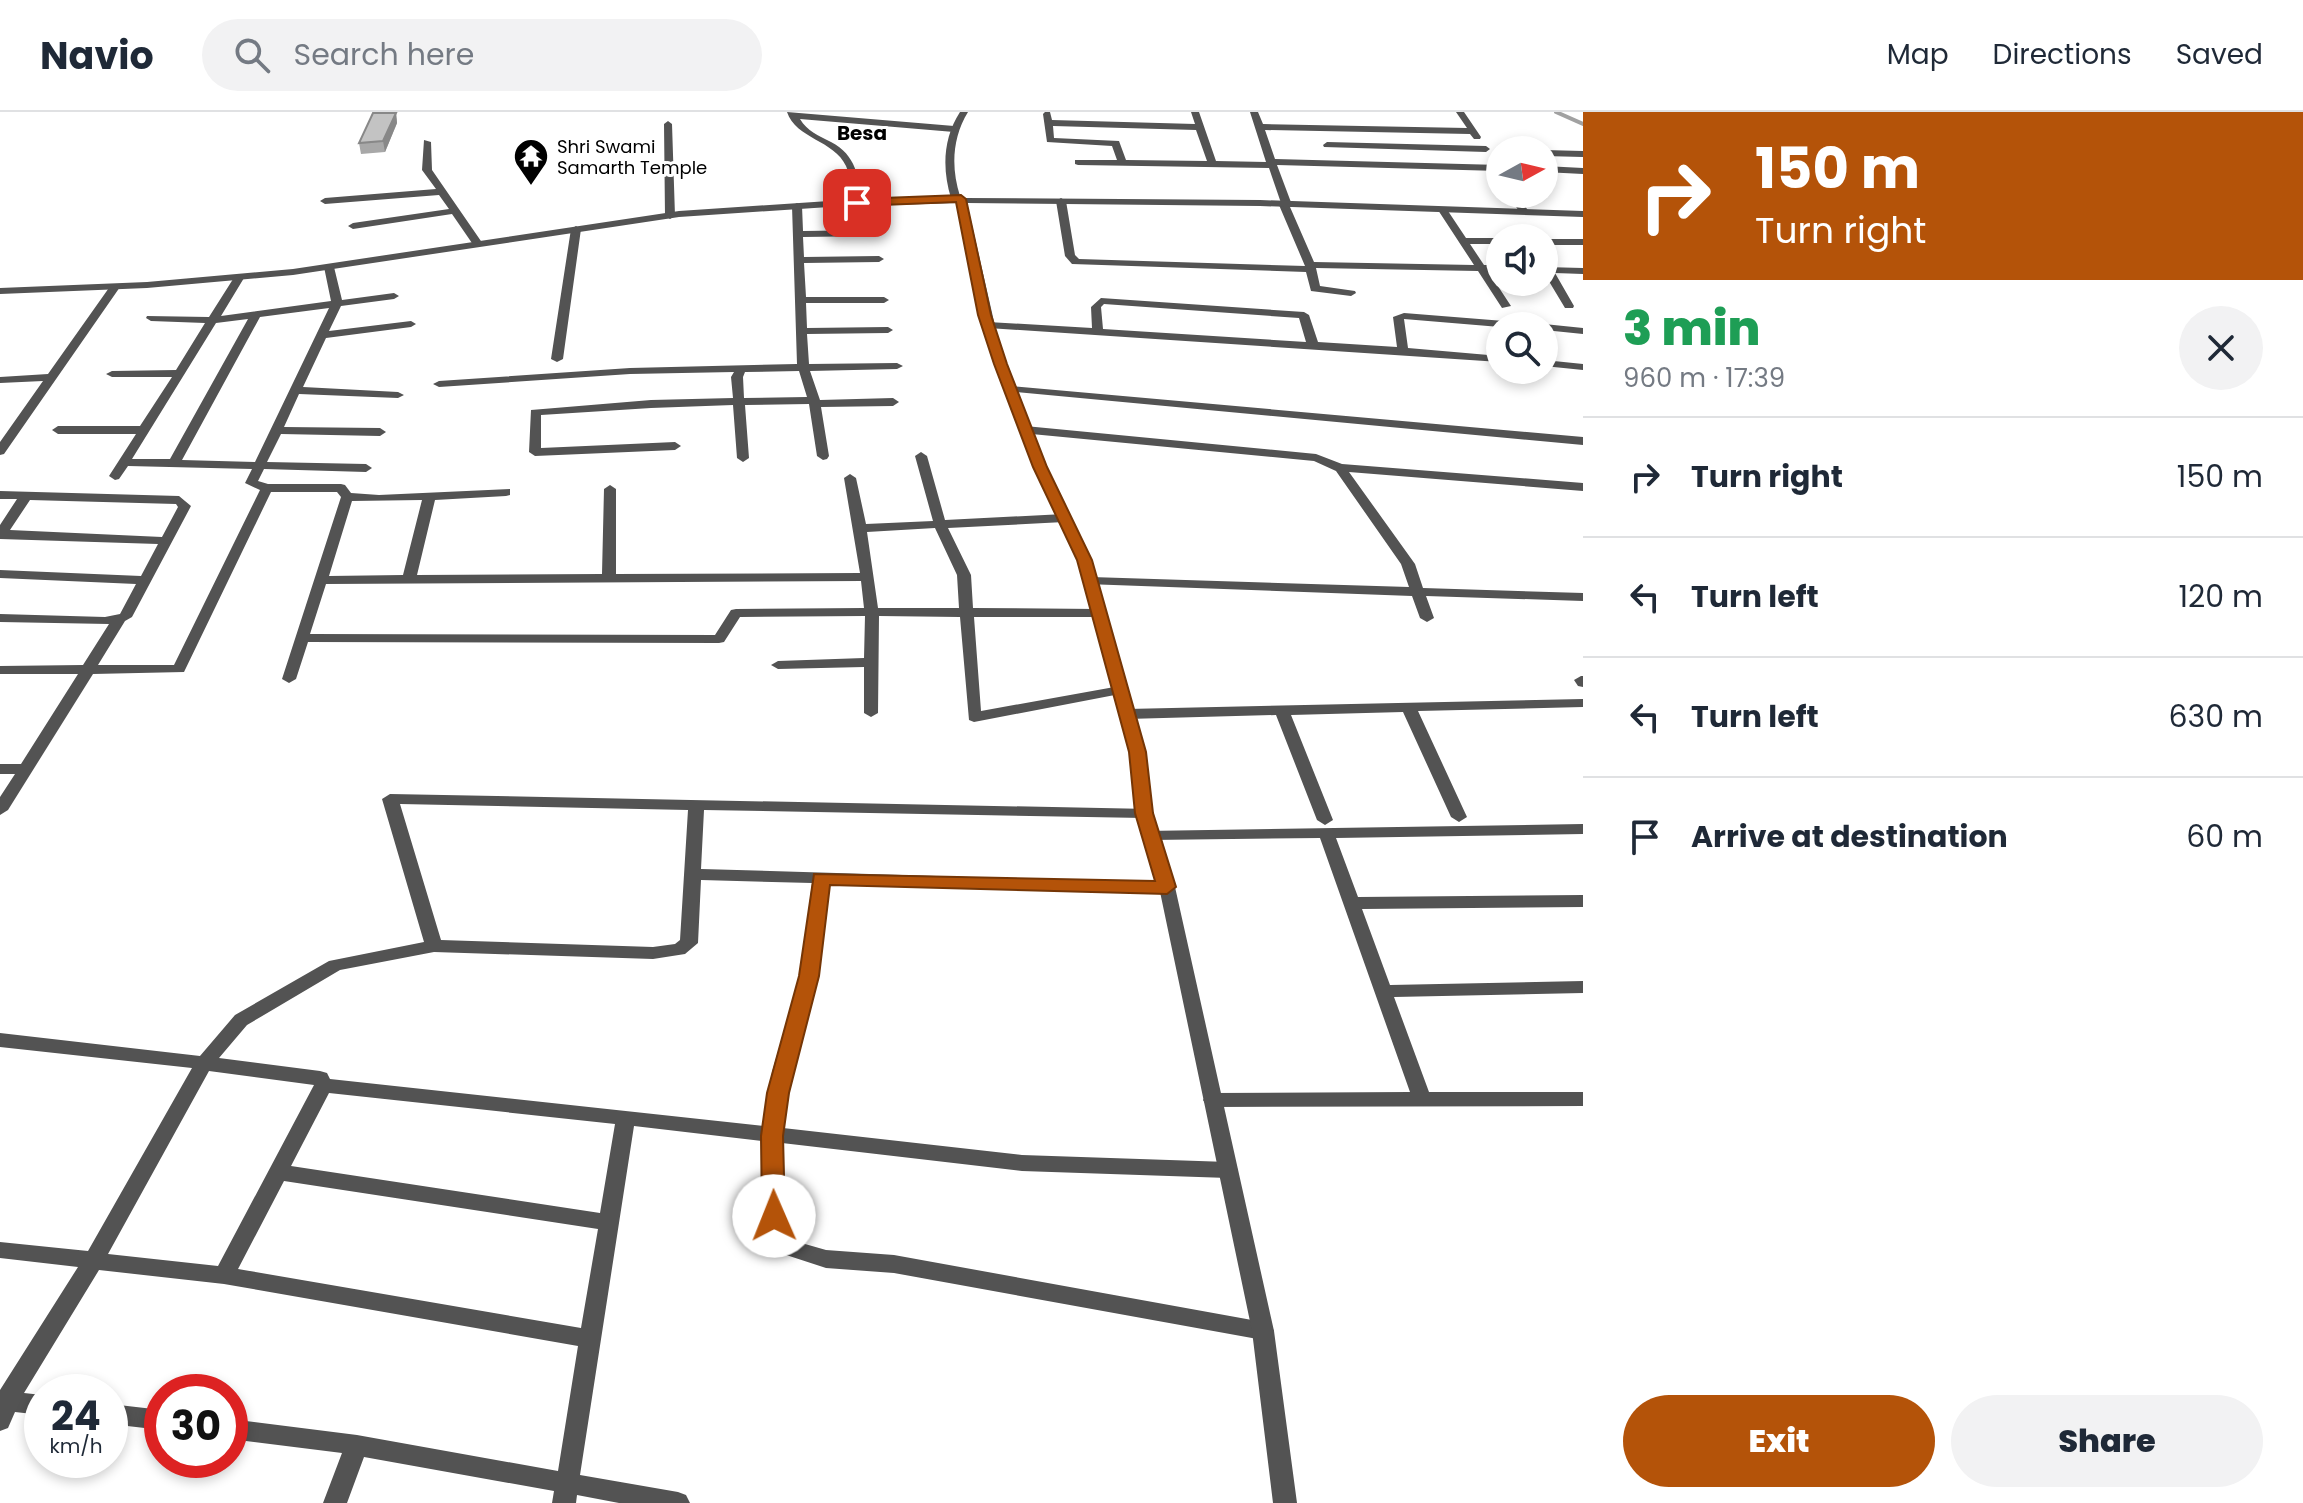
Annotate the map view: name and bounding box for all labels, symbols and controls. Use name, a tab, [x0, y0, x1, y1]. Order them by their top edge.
search box	[202, 19, 762, 91]
text: Navio	[40, 29, 154, 82]
icon: search	[230, 33, 274, 77]
text: Search here	[294, 33, 474, 76]
text: Map	[1887, 35, 1949, 74]
text: Directions	[1993, 35, 2132, 74]
text: Saved	[2176, 35, 2263, 74]
district label: Besa	[837, 119, 887, 147]
text: 150 m	[1755, 129, 1920, 208]
place label: Shri Swami Samarth Temple	[557, 134, 707, 180]
north arrow	[1486, 136, 1558, 208]
map controls	[1486, 136, 1558, 384]
temple icon: Shri Swami Samarth Temple	[512, 137, 550, 187]
icon: right	[1623, 144, 1727, 248]
pin	[823, 169, 891, 237]
icon: arrive	[835, 181, 879, 225]
text: Turn right	[1755, 205, 1926, 256]
button: sound	[1486, 224, 1558, 296]
text: 3 min	[1623, 295, 1760, 362]
button: close	[2179, 306, 2263, 390]
button: search	[1486, 312, 1558, 384]
text: 960 m · 17:39	[1623, 360, 1785, 396]
icon: right	[1623, 455, 1667, 499]
text: Turn right	[1691, 455, 1843, 498]
text: 150 m	[2177, 455, 2263, 498]
icon: left	[1623, 575, 1667, 619]
text: Turn left	[1691, 575, 1819, 618]
text: 120 m	[2178, 575, 2263, 618]
icon: left	[1623, 695, 1667, 739]
text: Turn left	[1691, 695, 1819, 738]
text: 630 m	[2169, 695, 2263, 738]
icon: arrive	[1623, 815, 1667, 859]
text: Arrive at destination	[1691, 815, 2008, 858]
text: 60 m	[2186, 815, 2263, 858]
position arrow	[732, 1174, 816, 1258]
speed limit sign: 30	[144, 1374, 248, 1478]
text: 24	[51, 1388, 101, 1444]
button: Exit	[1623, 1395, 1935, 1487]
button: Share	[1951, 1395, 2263, 1487]
text: km/h	[49, 1432, 103, 1460]

